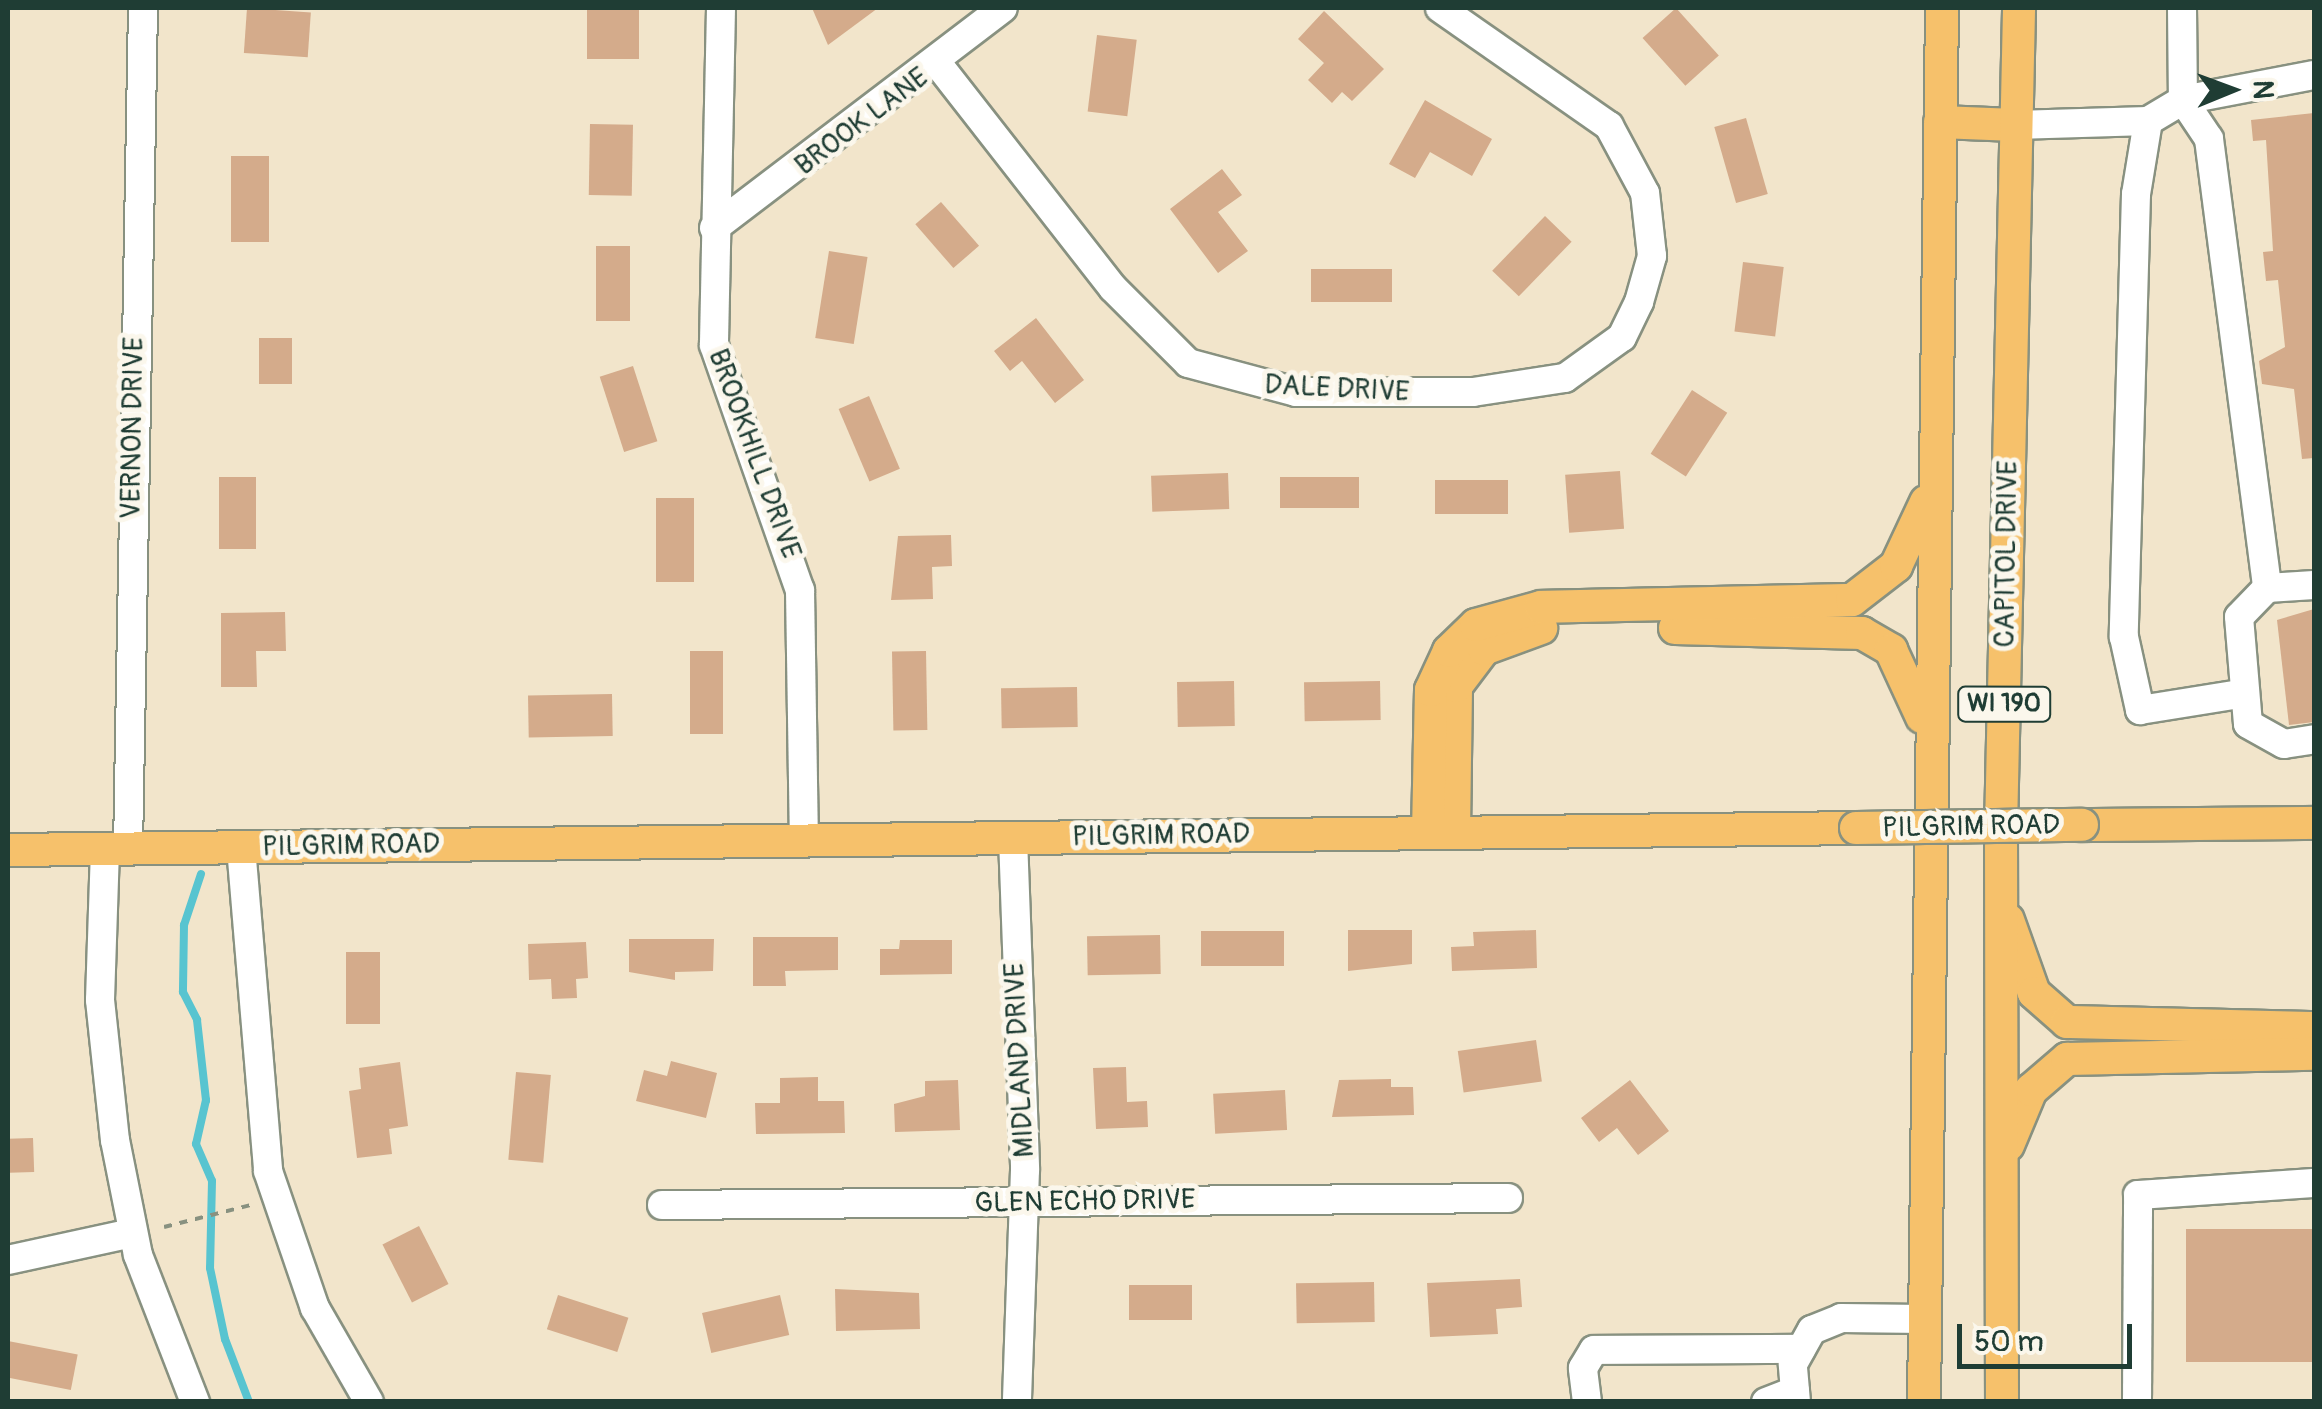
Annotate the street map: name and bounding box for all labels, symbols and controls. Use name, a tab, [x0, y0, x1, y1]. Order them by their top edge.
north arrow	[2182, 40, 2282, 140]
street label: BROOK LANE	[789, 61, 935, 183]
text: N	[2245, 80, 2280, 99]
street label: VERNON DRIVE	[115, 337, 151, 519]
street label: BROOKHILL DRIVE	[700, 345, 808, 563]
street label: DALE DRIVE	[1264, 368, 1410, 410]
street label: CAPITOL DRIVE	[1989, 460, 2025, 648]
road number: WI 190	[1956, 684, 2052, 724]
street label: PILGRIM ROAD	[1882, 809, 2060, 845]
street label: PILGRIM ROAD	[1072, 818, 1250, 854]
street label: PILGRIM ROAD	[262, 828, 440, 864]
street label: MIDLAND DRIVE	[998, 962, 1042, 1158]
street label: GLEN ECHO DRIVE	[974, 1183, 1196, 1221]
scale bar	[1962, 1304, 2137, 1366]
text: 50 m	[1974, 1323, 2044, 1360]

